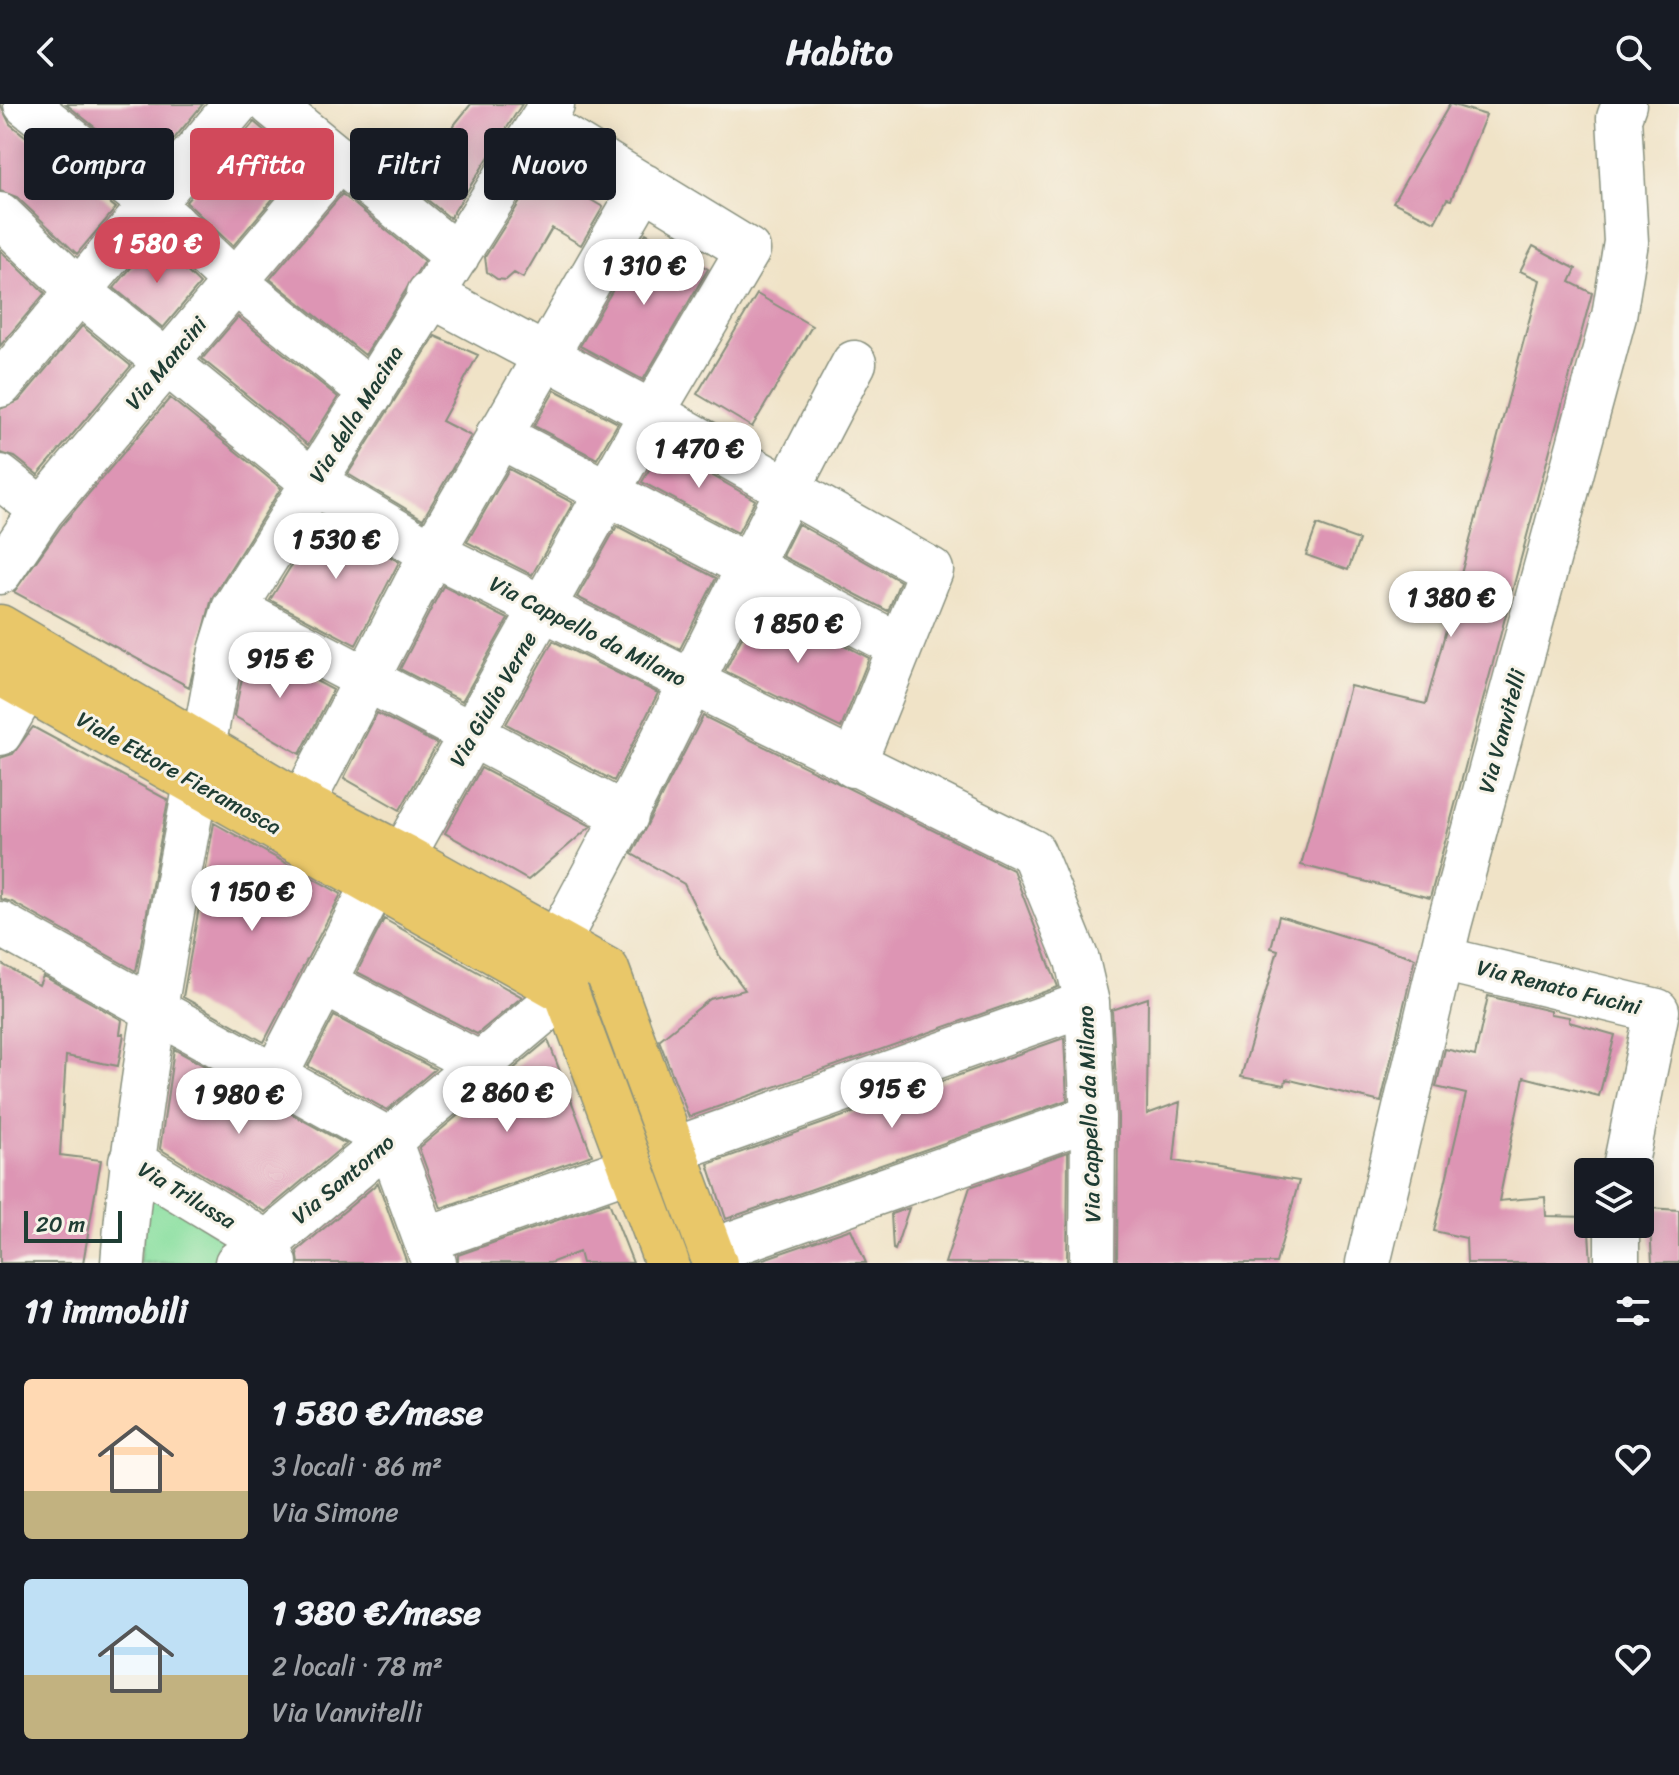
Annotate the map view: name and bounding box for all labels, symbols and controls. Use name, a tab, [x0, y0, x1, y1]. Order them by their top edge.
text: Habito	[786, 20, 893, 84]
icon: back	[24, 30, 68, 74]
icon: search	[1611, 30, 1655, 74]
chip: Compra	[24, 128, 174, 200]
chip: Affitta	[190, 128, 334, 200]
chip: Filtri	[350, 128, 468, 200]
chip: Nuovo	[484, 128, 616, 200]
pin: 1 580 €	[83, 217, 231, 285]
text: 1 580 €	[112, 220, 202, 266]
pin: 1 310 €	[570, 239, 718, 307]
text: 1 310 €	[602, 242, 686, 288]
street label: Via Mancini	[115, 307, 218, 419]
street label: Via della Macina	[298, 337, 414, 491]
pin: 1 470 €	[625, 422, 773, 490]
text: 1 470 €	[654, 425, 744, 471]
pin: 1 530 €	[262, 513, 410, 581]
text: 1 530 €	[292, 516, 380, 562]
street label: Via Cappello da Milano	[482, 564, 694, 698]
pin: 1 380 €	[1377, 571, 1525, 639]
text: 1 380 €	[1407, 574, 1495, 620]
pin: 1 850 €	[724, 597, 872, 665]
text: 1 850 €	[753, 600, 843, 646]
street label: Via Giulio Verne	[438, 624, 548, 774]
pin: 915 €	[224, 632, 336, 700]
text: 915 €	[246, 635, 314, 681]
street label: Via Vanvitelli	[1467, 664, 1538, 797]
street label: Viale Ettore Fieramosca	[69, 700, 289, 846]
pin: 1 150 €	[178, 865, 326, 933]
text: 1 150 €	[209, 868, 295, 914]
street label: Via Renato Fucini	[1473, 948, 1646, 1026]
street label: Via Cappello da Milano	[1066, 1005, 1112, 1223]
pin: 915 €	[836, 1062, 948, 1130]
text: 915 €	[858, 1065, 926, 1111]
pin: 2 860 €	[433, 1066, 581, 1134]
pin: 1 980 €	[165, 1068, 313, 1136]
text: 2 860 €	[461, 1069, 553, 1115]
text: 1 980 €	[194, 1071, 284, 1117]
street label: Via Santorno	[282, 1124, 404, 1234]
street label: Via Trilussa	[130, 1150, 245, 1240]
map controls	[1574, 1158, 1654, 1238]
button: layers	[1574, 1158, 1654, 1238]
text: 20 m	[36, 1205, 85, 1244]
scale bar	[24, 1207, 122, 1243]
text: 11 immobili	[24, 1281, 188, 1341]
icon: filters	[1611, 1289, 1655, 1333]
text: 1 580 €/mese	[272, 1383, 483, 1443]
icon: home	[88, 1411, 184, 1507]
icon: heart	[1611, 1437, 1655, 1481]
text: 3 locali · 86 m²	[272, 1443, 442, 1489]
text: Via Simone	[272, 1489, 399, 1535]
text: 1 380 €/mese	[272, 1583, 481, 1643]
icon: home	[88, 1611, 184, 1707]
icon: heart	[1611, 1637, 1655, 1681]
text: 2 locali · 78 m²	[272, 1643, 443, 1689]
text: Via Vanvitelli	[272, 1689, 422, 1735]

